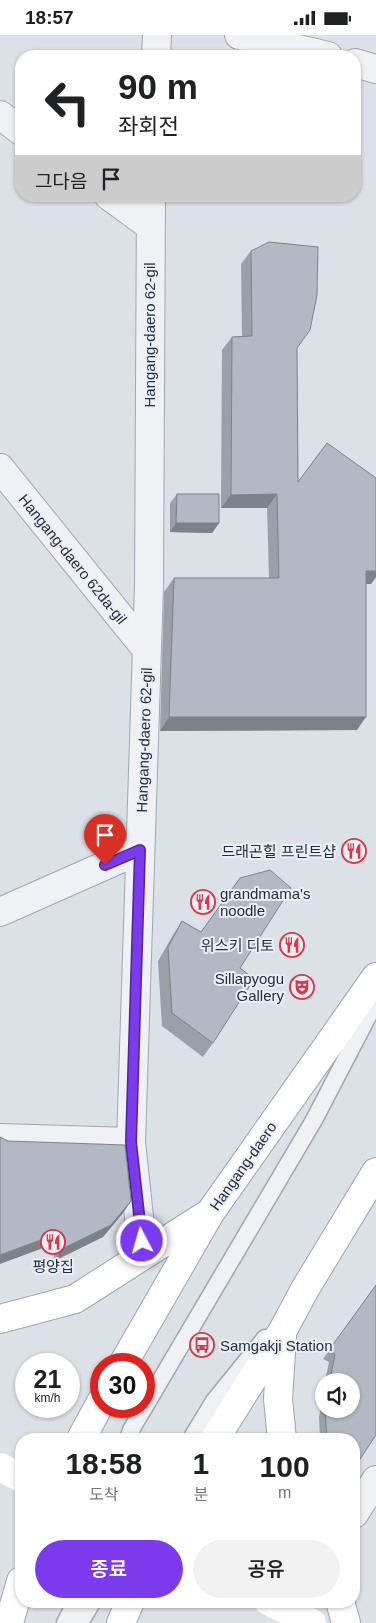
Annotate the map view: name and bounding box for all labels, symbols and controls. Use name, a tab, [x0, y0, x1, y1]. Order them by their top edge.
text: 18:57	[25, 7, 74, 28]
text: 90 m	[118, 67, 198, 106]
icon: left	[35, 70, 100, 135]
text: 좌회전	[118, 114, 179, 139]
icon: arrive	[97, 165, 125, 193]
text: 그다음	[35, 171, 87, 192]
street label: Hangang-daero 62-gil	[141, 262, 158, 408]
street label: Hangang-daero 62da-gil	[15, 491, 131, 627]
street label: Hangang-daero 62-gil	[133, 667, 155, 813]
pin	[84, 814, 126, 865]
icon: arrive	[91, 821, 119, 849]
restaurant icon: 드래곤힐 프린트샵	[341, 838, 367, 864]
place label: 드래곤힐 프린트샵	[221, 843, 336, 860]
place label: grandmama's noodle	[220, 885, 310, 919]
restaurant icon: grandmama's noodle	[190, 889, 216, 915]
restaurant icon: 위스키 디토	[279, 932, 305, 958]
place label: 위스키 디토	[201, 937, 274, 954]
place label: Sillapyogu Gallery	[215, 970, 284, 1004]
theatre icon: Sillapyogu Gallery	[289, 974, 315, 1000]
street label: Hangang-daero	[206, 1118, 280, 1214]
position arrow	[115, 1214, 167, 1266]
restaurant icon: 평양집	[40, 1229, 66, 1255]
place label: 평양집	[32, 1258, 74, 1275]
bus stop icon: Samgakji Station	[189, 1332, 215, 1358]
place label: Samgakji Station	[220, 1337, 333, 1354]
speed limit sign: 30	[90, 1353, 155, 1418]
text: 21	[34, 1365, 61, 1393]
map controls	[315, 1373, 360, 1418]
button: sound	[315, 1373, 360, 1418]
text: km/h	[34, 1391, 61, 1405]
text: 18:58	[65, 1447, 142, 1480]
text: 1	[192, 1447, 209, 1480]
text: 100	[260, 1450, 310, 1483]
text: m	[278, 1484, 291, 1501]
text: 도착	[89, 1486, 118, 1503]
text: 분	[193, 1486, 208, 1503]
button: 종료	[35, 1540, 183, 1598]
button: 공유	[193, 1540, 340, 1598]

